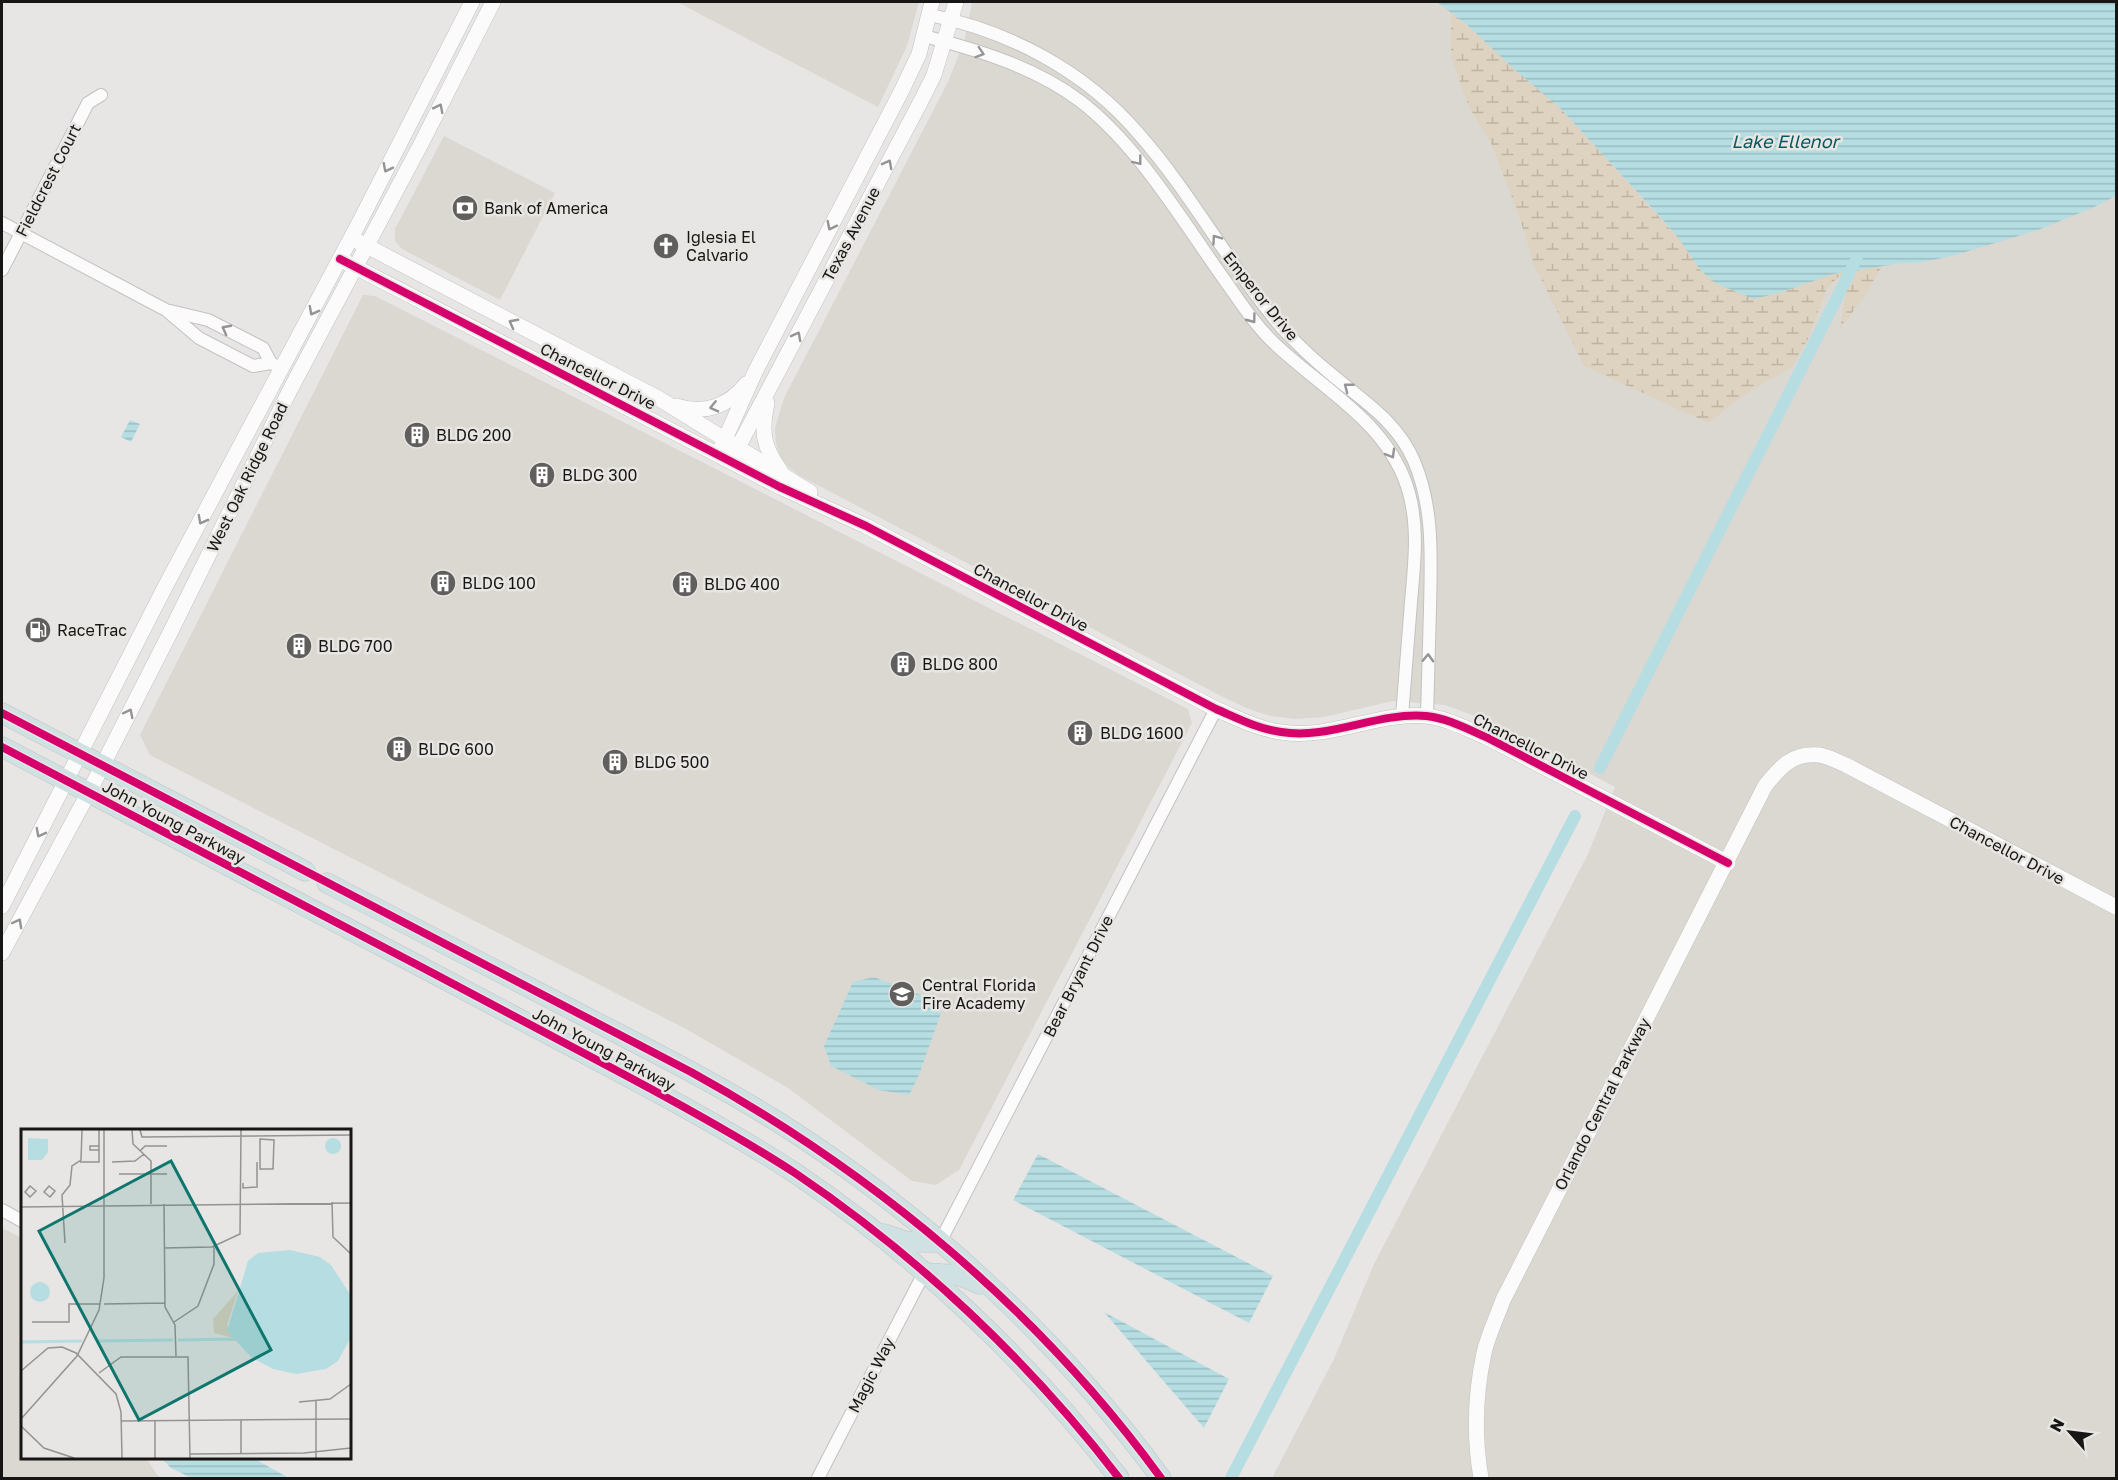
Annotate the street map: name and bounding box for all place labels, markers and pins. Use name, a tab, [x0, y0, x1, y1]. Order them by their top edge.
bank icon: Bank of America	[450, 193, 480, 223]
place label: Bank of America	[484, 198, 608, 218]
place label: Iglesia El Calvario	[686, 227, 756, 265]
church icon: Iglesia El Calvario	[651, 231, 681, 261]
building icon: BLDG 200	[402, 420, 432, 450]
place label: BLDG 200	[436, 425, 511, 445]
building icon: BLDG 300	[527, 460, 557, 490]
place label: BLDG 300	[562, 465, 638, 485]
building icon: BLDG 100	[428, 568, 458, 598]
building icon: BLDG 400	[670, 569, 700, 599]
place label: BLDG 100	[462, 573, 536, 593]
place label: BLDG 400	[704, 574, 780, 594]
fuel station icon: RaceTrac	[23, 615, 53, 645]
place label: RaceTrac	[57, 620, 127, 640]
building icon: BLDG 700	[284, 631, 314, 661]
place label: BLDG 700	[318, 636, 393, 656]
building icon: BLDG 800	[888, 649, 918, 679]
place label: BLDG 800	[922, 654, 998, 674]
building icon: BLDG 1600	[1065, 718, 1095, 748]
place label: BLDG 1600	[1100, 723, 1184, 743]
building icon: BLDG 600	[384, 734, 414, 764]
place label: BLDG 600	[418, 739, 494, 759]
building icon: BLDG 500	[600, 747, 630, 777]
place label: BLDG 500	[634, 752, 709, 772]
place label: Central Florida Fire Academy	[922, 975, 1036, 1013]
school or university icon: Central Florida Fire Academy	[887, 979, 917, 1009]

